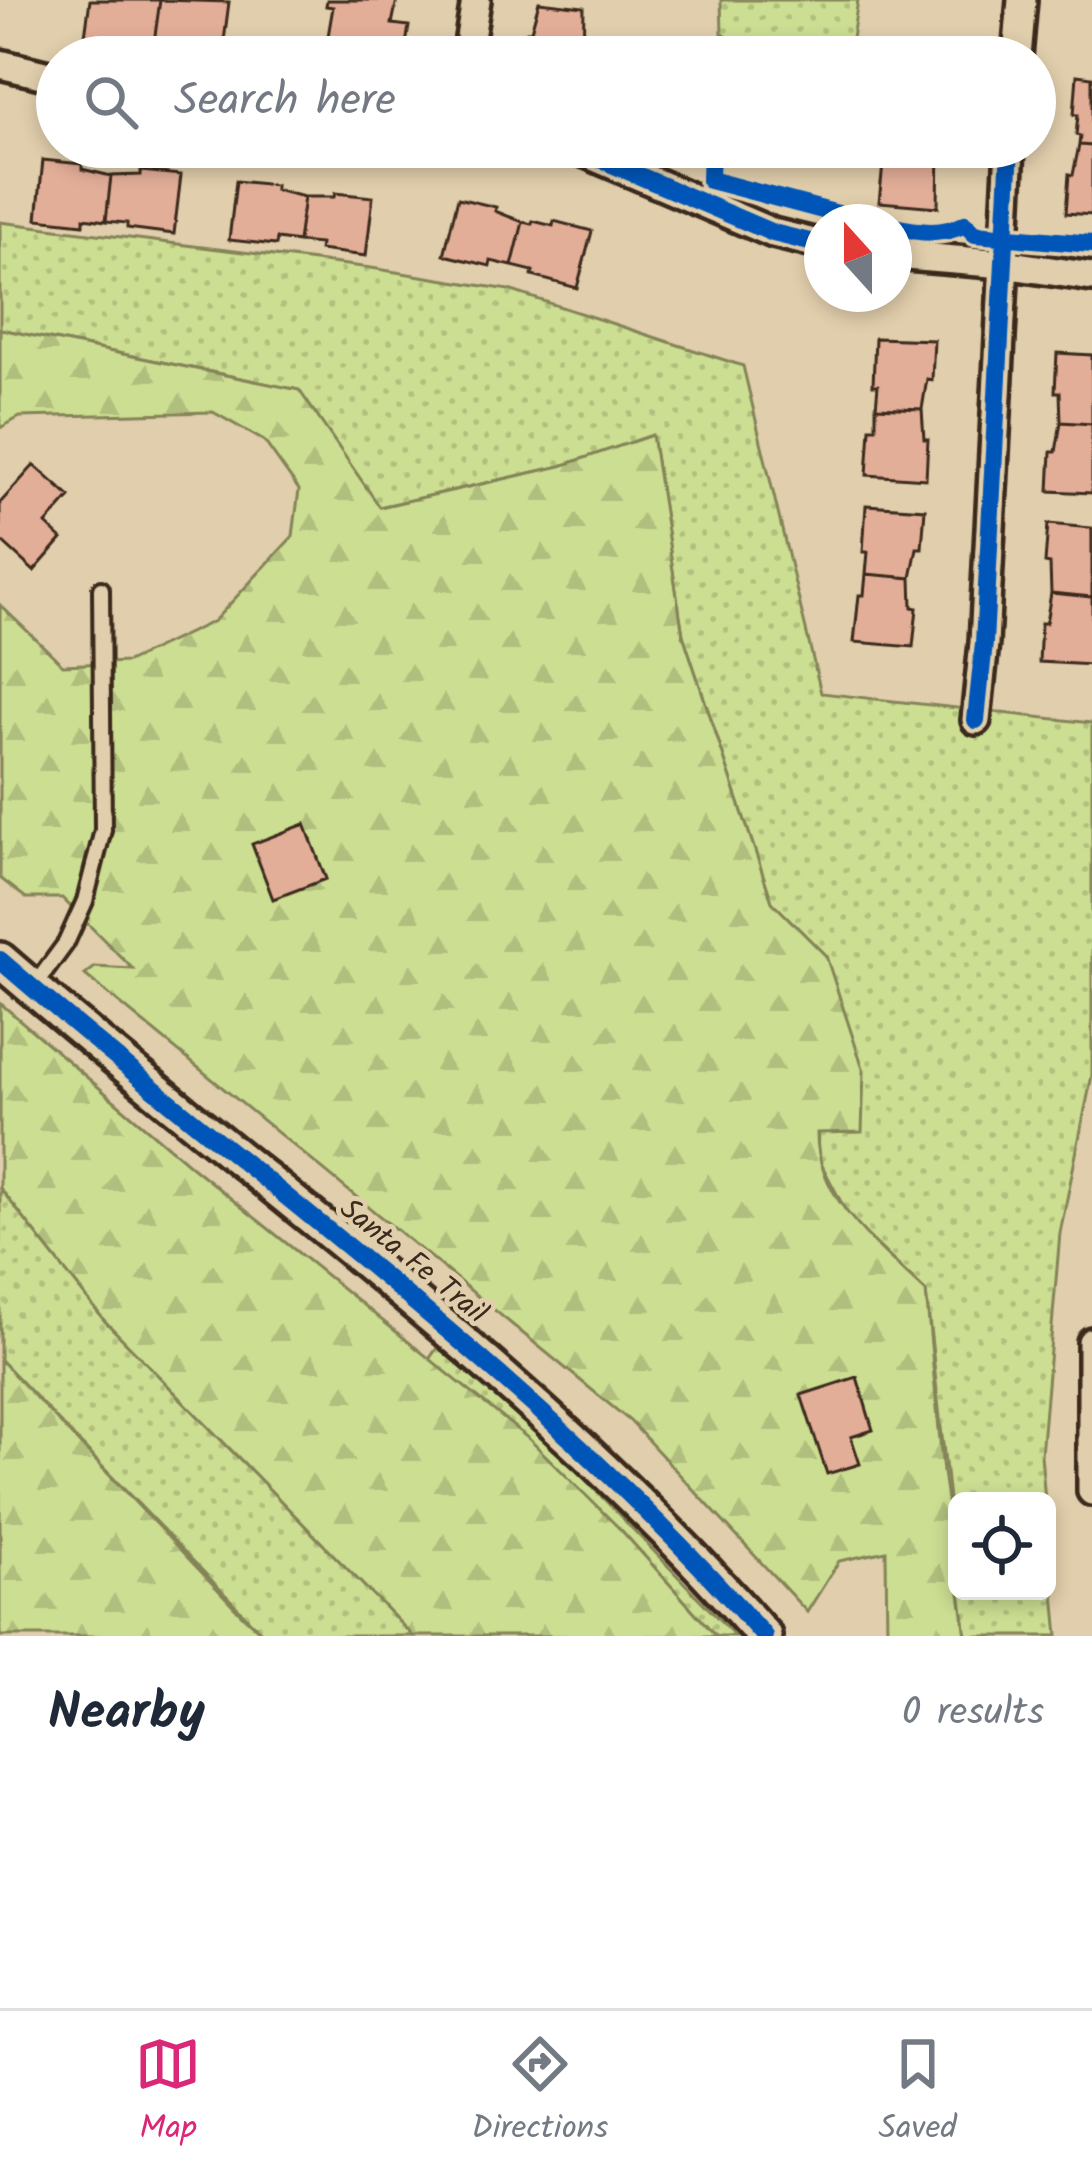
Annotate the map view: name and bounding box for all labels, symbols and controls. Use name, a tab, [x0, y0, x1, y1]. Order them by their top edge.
search box	[36, 36, 1056, 168]
text: Search here	[174, 66, 396, 138]
icon: search	[78, 69, 144, 135]
north arrow	[804, 204, 912, 312]
street label: Santa Fe Trail	[328, 1187, 498, 1337]
map controls	[948, 1492, 1056, 1600]
button: locate	[948, 1492, 1056, 1600]
text: Nearby	[48, 1674, 205, 1755]
text: 0 results	[902, 1683, 1044, 1745]
tab: Map	[135, 2031, 201, 2156]
tab: Directions	[471, 2031, 608, 2156]
tab: Saved	[879, 2031, 957, 2156]

